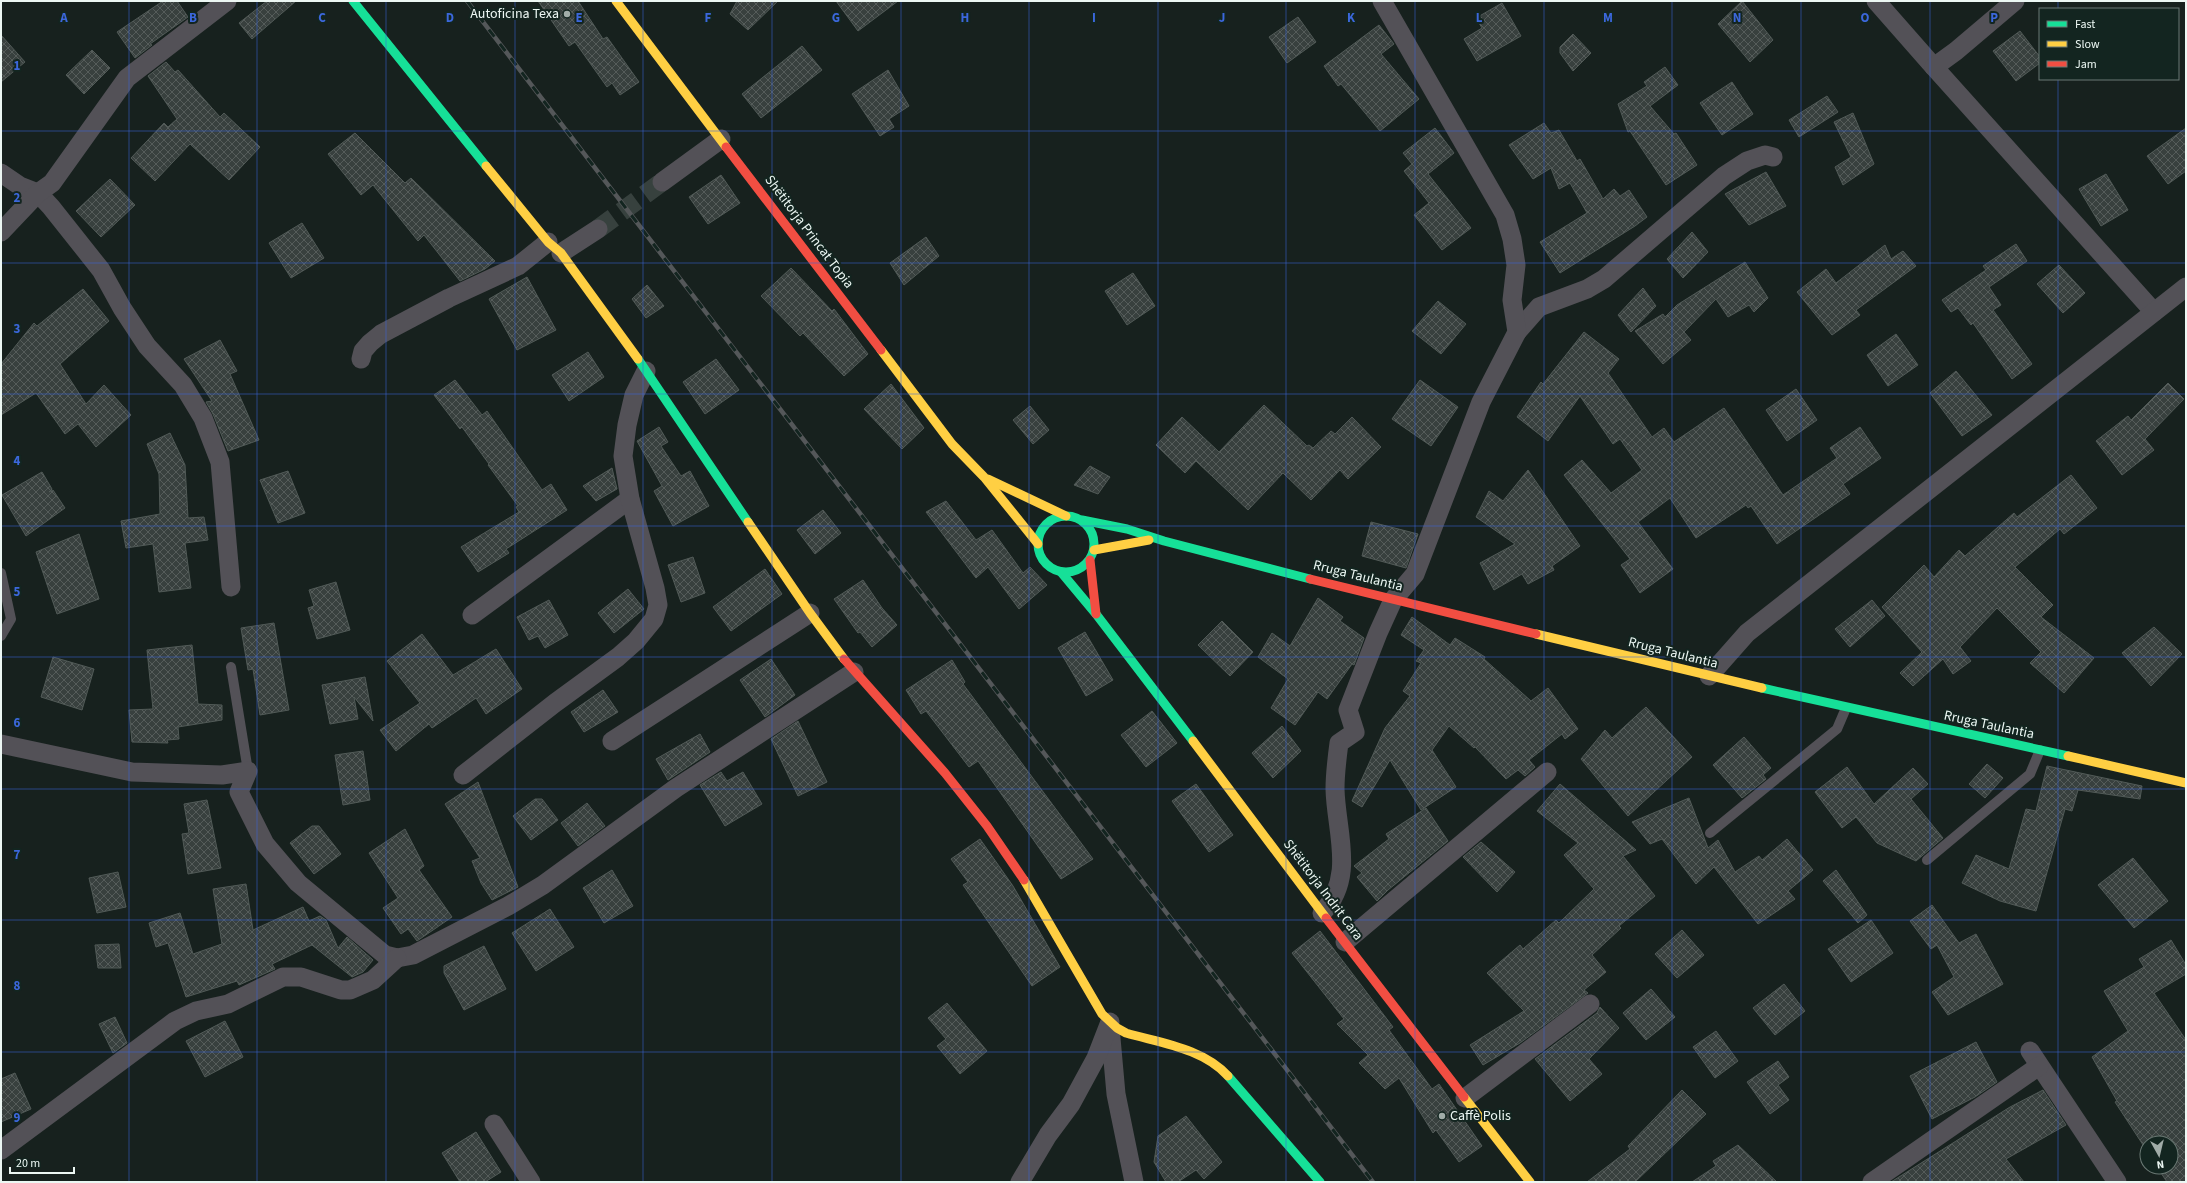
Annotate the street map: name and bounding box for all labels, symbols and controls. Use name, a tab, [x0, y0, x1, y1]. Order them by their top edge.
place label: Autoficina Texa	[470, 4, 559, 24]
legend	[2039, 8, 2179, 80]
text: A	[59, 9, 68, 27]
text: B	[189, 9, 197, 27]
text: C	[318, 9, 326, 27]
text: D	[446, 9, 454, 27]
marker: Autoficina Texa	[562, 9, 572, 19]
text: E	[575, 9, 583, 27]
text: F	[705, 9, 712, 27]
text: G	[832, 9, 840, 27]
text: H	[961, 9, 969, 27]
text: I	[1092, 9, 1096, 27]
text: J	[1219, 9, 1225, 27]
text: K	[1347, 9, 1356, 27]
text: L	[1476, 9, 1483, 27]
text: M	[1603, 9, 1613, 27]
text: N	[1733, 9, 1741, 27]
text: O	[1861, 9, 1870, 27]
text: P	[1990, 9, 1998, 27]
text: Fast	[2075, 16, 2095, 33]
text: Slow	[2075, 36, 2100, 53]
text: Jam	[2075, 56, 2097, 73]
text: 1	[14, 57, 21, 75]
street label: Shëtitorja Princat Topia	[760, 171, 858, 293]
text: 2	[14, 189, 21, 207]
text: 3	[14, 320, 21, 338]
text: 4	[14, 452, 21, 470]
street label: Rruga Taulantia	[1311, 555, 1405, 597]
text: 5	[14, 583, 21, 601]
street label: Rruga Taulantia	[1626, 632, 1720, 674]
street label: Rruga Taulantia	[1942, 706, 2036, 744]
text: 6	[14, 714, 21, 732]
street label: Shëtitorja Indrit Cara	[1278, 835, 1368, 945]
text: 7	[14, 846, 21, 864]
text: 8	[14, 977, 21, 995]
place label: Caffè Polis	[1450, 1106, 1511, 1126]
text: 9	[14, 1109, 21, 1127]
marker: Caffè Polis	[1437, 1111, 1447, 1121]
north arrow	[2139, 1135, 2179, 1175]
scale bar	[10, 1149, 74, 1175]
text: 20 m	[16, 1155, 40, 1172]
text: N	[2156, 1156, 2165, 1172]

